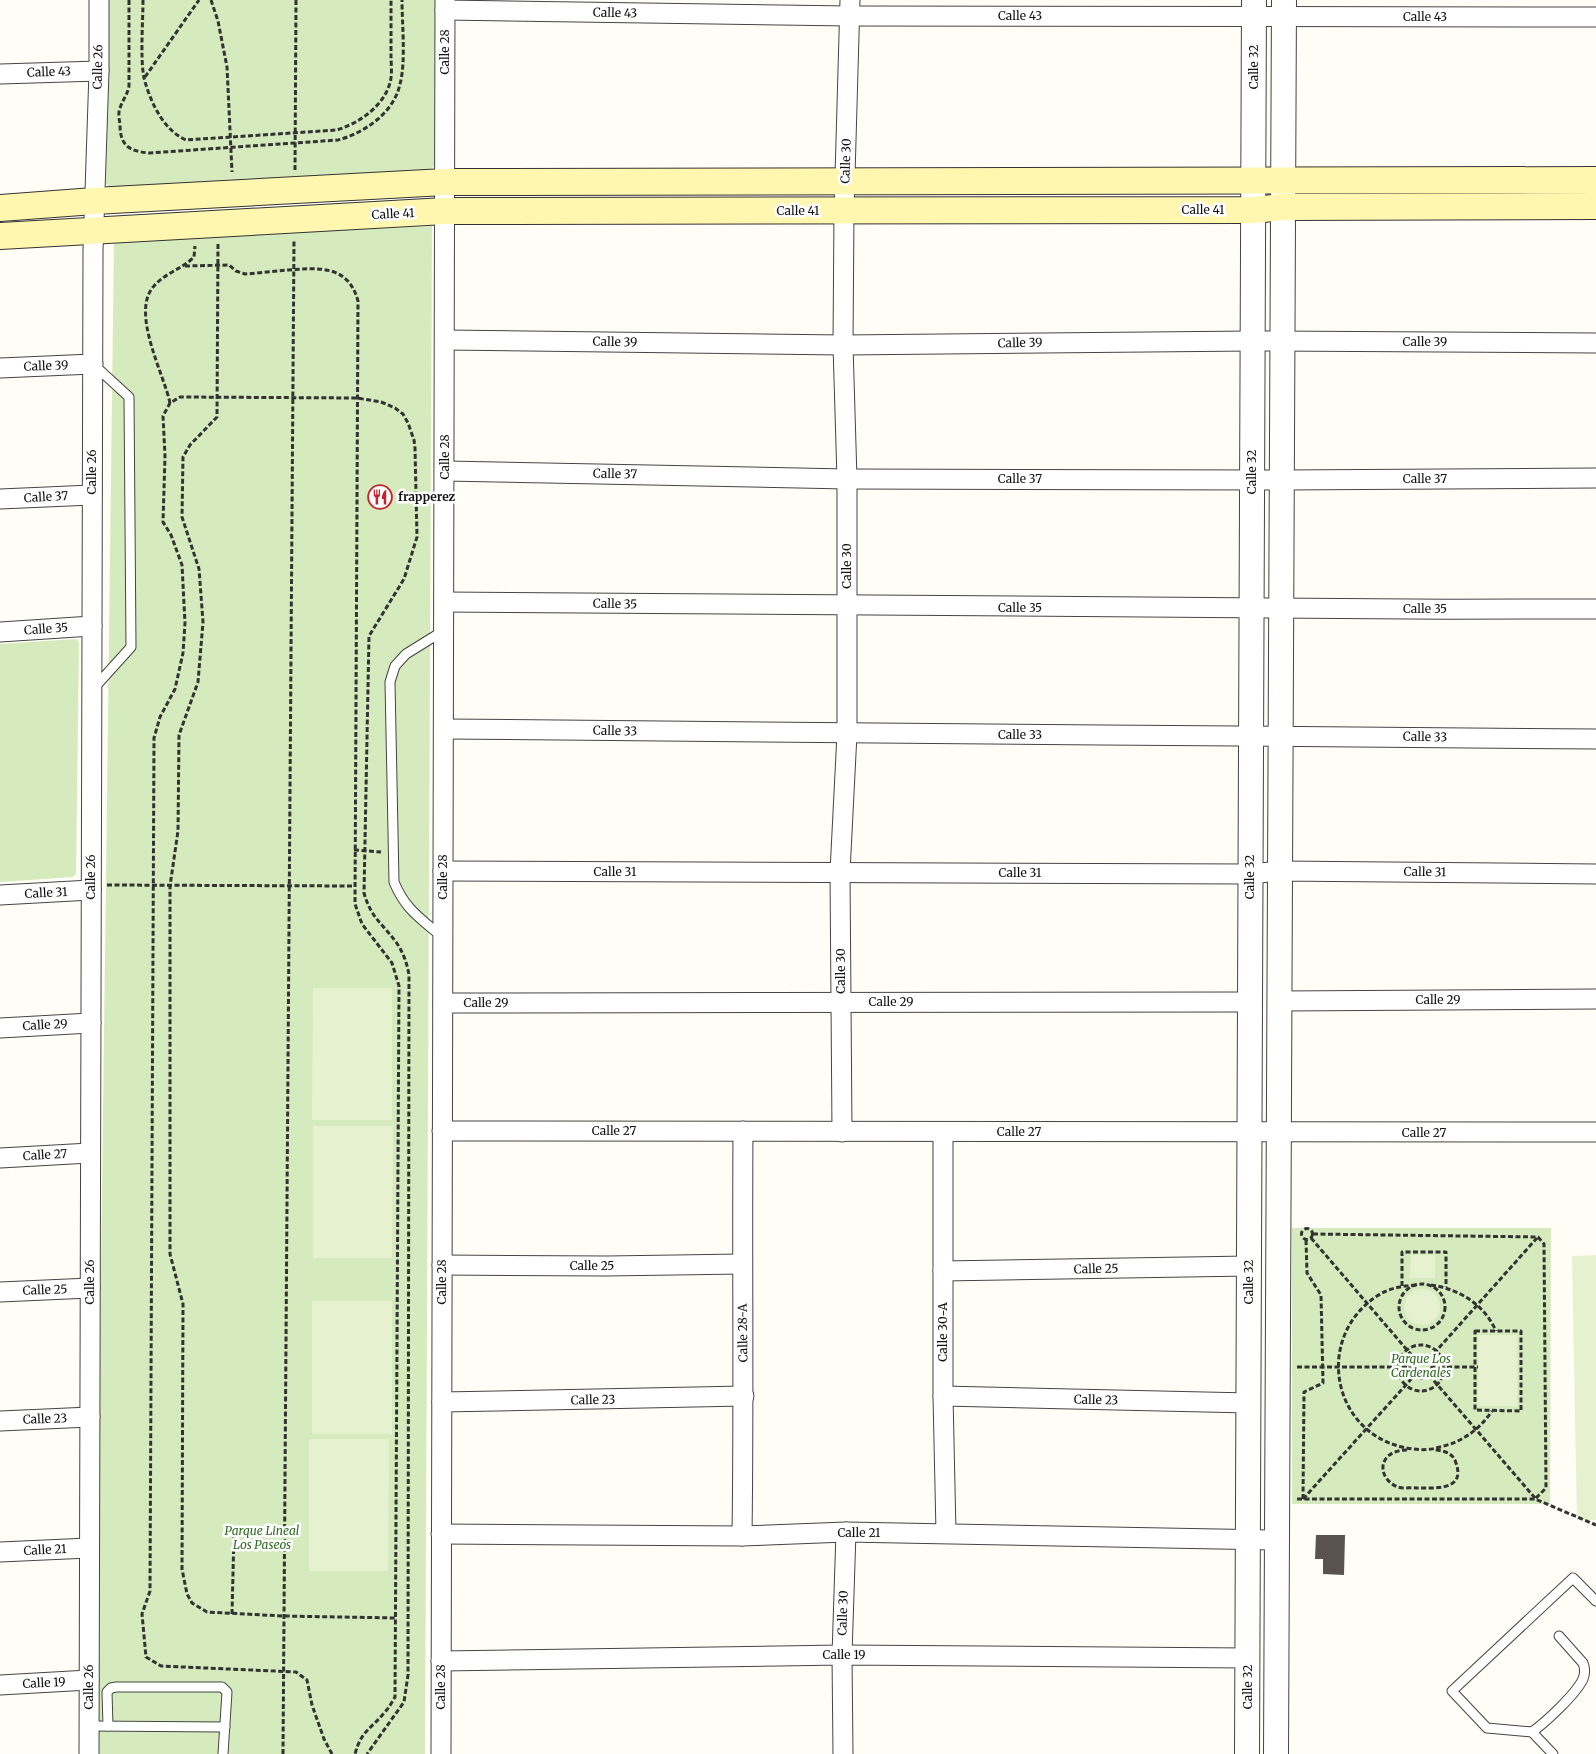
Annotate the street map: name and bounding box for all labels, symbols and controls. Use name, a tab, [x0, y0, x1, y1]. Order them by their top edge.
street label: Calle 43	[593, 5, 637, 20]
street label: Calle 43	[998, 8, 1042, 23]
street label: Calle 43	[1403, 9, 1447, 24]
street label: Calle 28	[437, 29, 452, 75]
street label: Calle 26	[90, 44, 105, 90]
street label: Calle 32	[1246, 45, 1261, 89]
street label: Calle 43	[27, 63, 71, 80]
street label: Calle 30	[837, 138, 854, 184]
street label: Calle 41	[1182, 202, 1225, 217]
street label: Calle 41	[777, 203, 820, 218]
street label: Calle 41	[371, 205, 415, 222]
street label: Calle 39	[592, 334, 638, 349]
street label: Calle 39	[1403, 334, 1447, 349]
street label: Calle 39	[997, 335, 1043, 350]
street label: Calle 39	[23, 357, 69, 374]
street label: Calle 28	[437, 434, 452, 480]
street label: Calle 26	[84, 449, 99, 495]
street label: Calle 32	[1244, 450, 1259, 494]
street label: Calle 37	[593, 466, 637, 481]
street label: Calle 37	[998, 471, 1042, 486]
street label: Calle 37	[1403, 471, 1447, 486]
restaurant icon: frapperez	[367, 484, 393, 510]
street label: Calle 37	[23, 488, 69, 505]
place label: frapperez	[398, 489, 456, 504]
street label: Calle 30	[839, 543, 854, 589]
street label: Calle 35	[593, 596, 637, 611]
street label: Calle 35	[998, 600, 1042, 615]
street label: Calle 35	[1403, 601, 1447, 616]
street label: Calle 35	[23, 619, 69, 638]
street label: Calle 33	[593, 723, 637, 738]
street label: Calle 33	[998, 727, 1042, 742]
street label: Calle 33	[1403, 729, 1447, 744]
street label: Calle 26	[83, 854, 98, 900]
street label: Calle 28	[435, 854, 450, 900]
street label: Calle 32	[1242, 855, 1257, 899]
street label: Calle 31	[594, 864, 637, 879]
street label: Calle 31	[1403, 864, 1447, 879]
street label: Calle 31	[999, 865, 1042, 880]
street label: Calle 31	[24, 884, 68, 901]
street label: Calle 30	[833, 948, 848, 994]
street label: Calle 29	[1415, 992, 1461, 1007]
street label: Calle 29	[868, 994, 914, 1009]
street label: Calle 29	[463, 995, 509, 1010]
street label: Calle 29	[22, 1016, 68, 1033]
street label: Calle 27	[592, 1123, 636, 1138]
street label: Calle 27	[997, 1124, 1041, 1139]
street label: Calle 27	[1402, 1125, 1446, 1140]
street label: Calle 27	[22, 1146, 68, 1163]
street label: Calle 25	[570, 1258, 614, 1273]
street label: Calle 26	[82, 1259, 97, 1305]
street label: Calle 28	[434, 1259, 449, 1305]
street label: Calle 32	[1241, 1260, 1256, 1304]
street label: Calle 25	[1074, 1261, 1118, 1276]
street label: Calle 25	[22, 1281, 68, 1298]
street label: Calle 30-A	[935, 1302, 950, 1362]
street label: Calle 28-A	[734, 1303, 751, 1362]
park label: Parque Los Cardenales	[1391, 1351, 1451, 1380]
street label: Calle 23	[571, 1392, 616, 1407]
street label: Calle 23	[1074, 1392, 1119, 1407]
street label: Calle 23	[22, 1410, 68, 1427]
park label: Parque Lineal Los Paseos	[225, 1523, 300, 1552]
street label: Calle 21	[837, 1525, 881, 1540]
street label: Calle 21	[23, 1541, 67, 1558]
street label: Calle 30	[834, 1590, 851, 1636]
street label: Calle 19	[822, 1647, 866, 1662]
street label: Calle 26	[81, 1664, 96, 1710]
street label: Calle 28	[433, 1664, 448, 1710]
street label: Calle 32	[1240, 1665, 1255, 1709]
street label: Calle 19	[22, 1674, 66, 1691]

